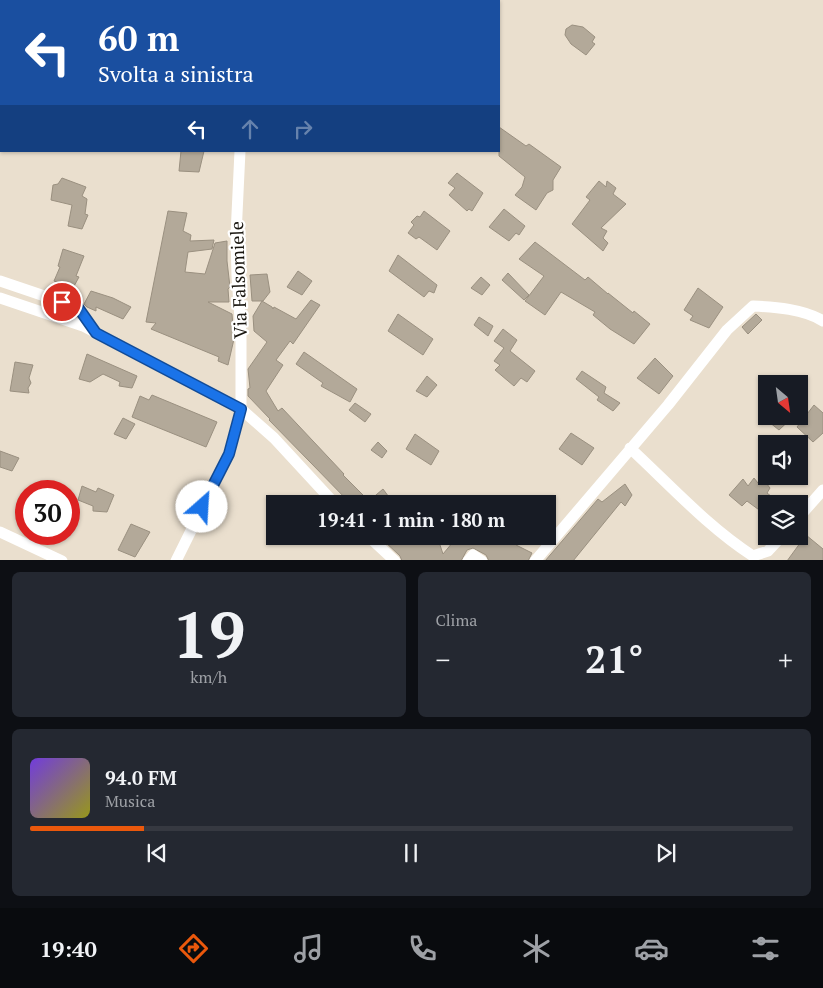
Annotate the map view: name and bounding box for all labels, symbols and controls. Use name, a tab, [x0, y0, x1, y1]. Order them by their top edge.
text: 60 m	[98, 15, 179, 61]
icon: left	[15, 20, 80, 85]
text: Svolta a sinistra	[98, 59, 254, 88]
icon: left	[183, 115, 211, 143]
icon: ahead	[236, 115, 264, 143]
icon: right	[289, 115, 317, 143]
street label: Via Falsomiele	[224, 221, 252, 339]
pin	[41, 281, 83, 323]
icon: arrive	[48, 288, 76, 316]
north arrow	[758, 375, 808, 425]
map controls	[758, 375, 808, 545]
button: sound	[758, 435, 808, 485]
speed limit sign: 30	[15, 480, 80, 545]
position arrow	[175, 480, 227, 532]
button: layers	[758, 495, 808, 545]
text: 19:41 · 1 min · 180 m	[317, 507, 505, 532]
text: 19	[172, 590, 245, 677]
text: Clima	[436, 609, 477, 631]
text: 21°	[585, 634, 644, 684]
text: −	[436, 641, 450, 678]
text: +	[778, 641, 793, 678]
text: km/h	[190, 666, 227, 688]
text: 94.0 FM	[105, 765, 177, 790]
text: Musica	[105, 790, 155, 812]
icon: previous	[143, 839, 171, 867]
icon: pause	[397, 839, 425, 867]
icon: next	[652, 839, 680, 867]
icon: directions	[176, 931, 211, 966]
icon: music	[291, 931, 326, 966]
icon: phone	[405, 931, 440, 966]
icon: climate	[519, 931, 554, 966]
icon: car	[634, 931, 669, 966]
icon: filters	[748, 931, 783, 966]
text: 19:40	[40, 934, 97, 963]

